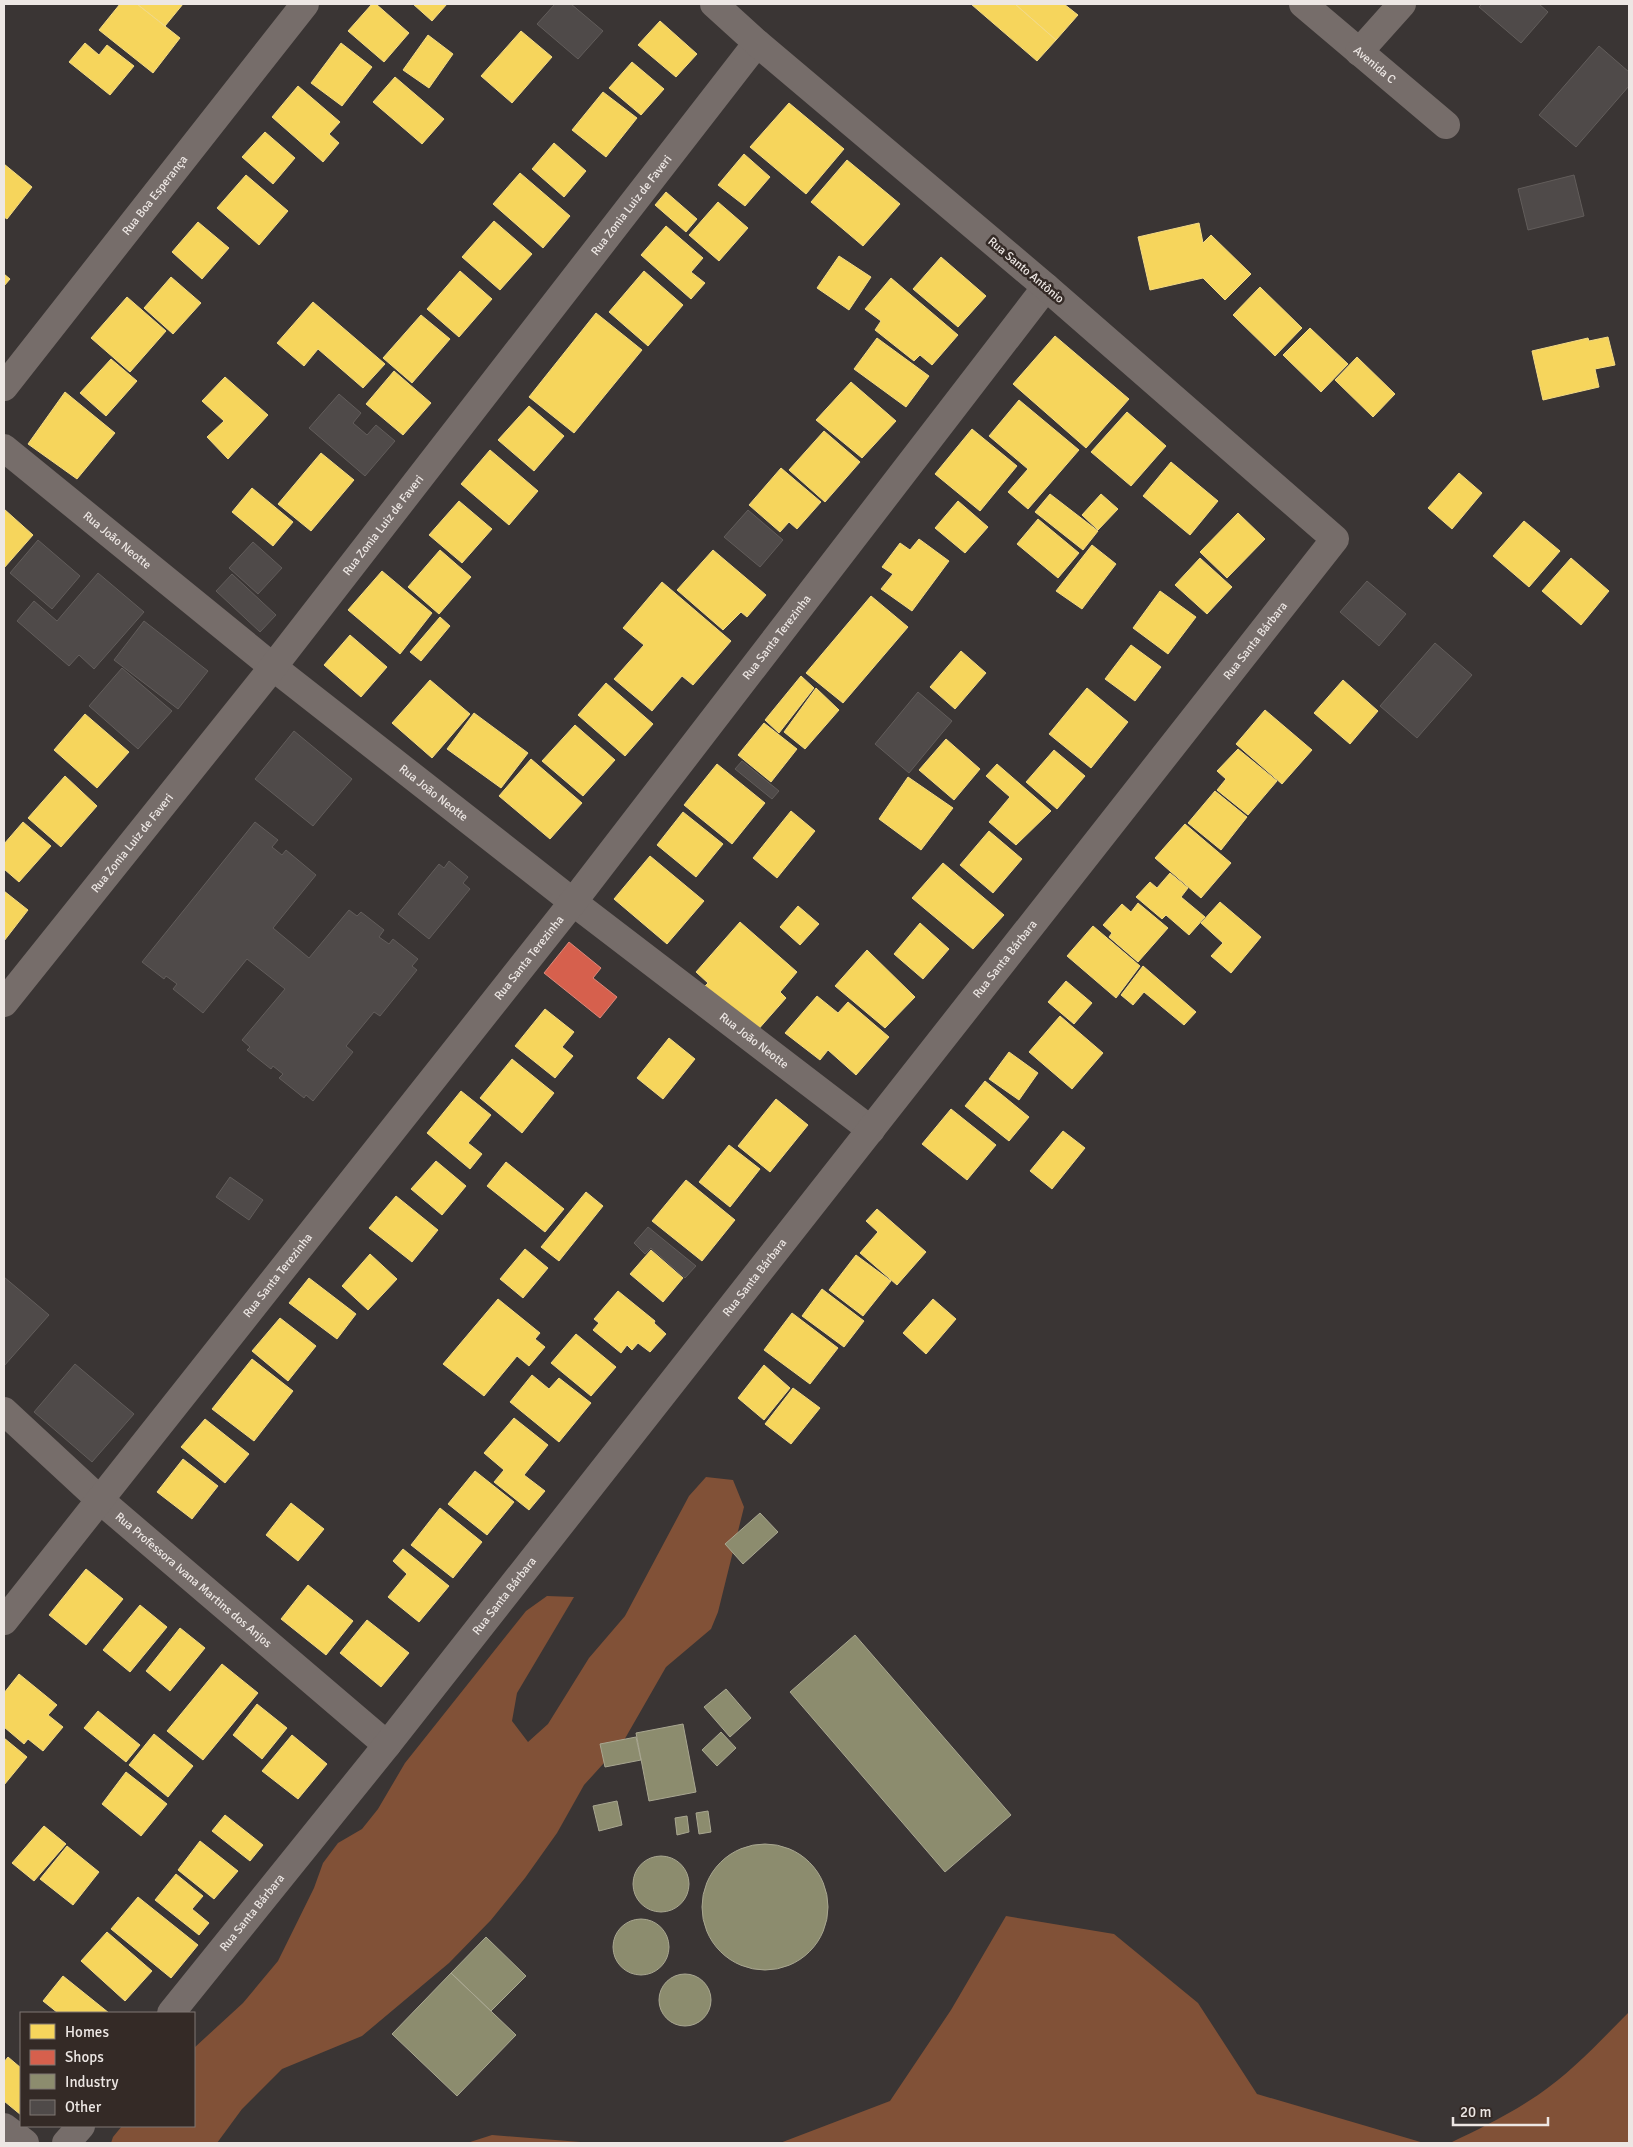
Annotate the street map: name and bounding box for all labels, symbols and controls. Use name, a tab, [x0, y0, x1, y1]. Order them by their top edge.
street label: Avenida C	[1350, 43, 1399, 87]
street label: Rua Boa Esperança	[119, 152, 191, 239]
street label: Rua Zonia Luiz de Faveri	[588, 152, 675, 259]
street label: Rua Santo Antônio	[985, 234, 1067, 307]
street label: Rua Zonia Luiz de Faveri	[340, 472, 427, 579]
street label: Rua João Neotte	[80, 508, 154, 573]
street label: Rua Santa Terezinha	[740, 592, 815, 683]
street label: Rua Santa Bárbara	[1220, 599, 1291, 683]
street label: Rua João Neotte	[396, 762, 471, 825]
street label: Rua Zonia Luiz de Faveri	[88, 790, 177, 896]
street label: Rua Santa Terezinha	[491, 913, 567, 1003]
street label: Rua Santa Bárbara	[970, 917, 1041, 1001]
street label: Rua João Neotte	[716, 1010, 792, 1072]
street label: Rua Santa Terezinha	[240, 1230, 316, 1321]
street label: Rua Santa Bárbara	[720, 1236, 790, 1320]
street label: Rua Professora Ivana Martins dos Anjos	[112, 1509, 275, 1651]
street label: Rua Santa Bárbara	[469, 1554, 540, 1638]
street label: Rua Santa Bárbara	[217, 1871, 288, 1955]
legend	[20, 2012, 195, 2127]
text: Homes	[65, 2023, 109, 2041]
text: Shops	[65, 2048, 104, 2066]
text: Industry	[65, 2073, 118, 2091]
scale bar	[1453, 2094, 1548, 2126]
text: Other	[65, 2098, 102, 2116]
text: 20 m	[1460, 2103, 1491, 2121]

